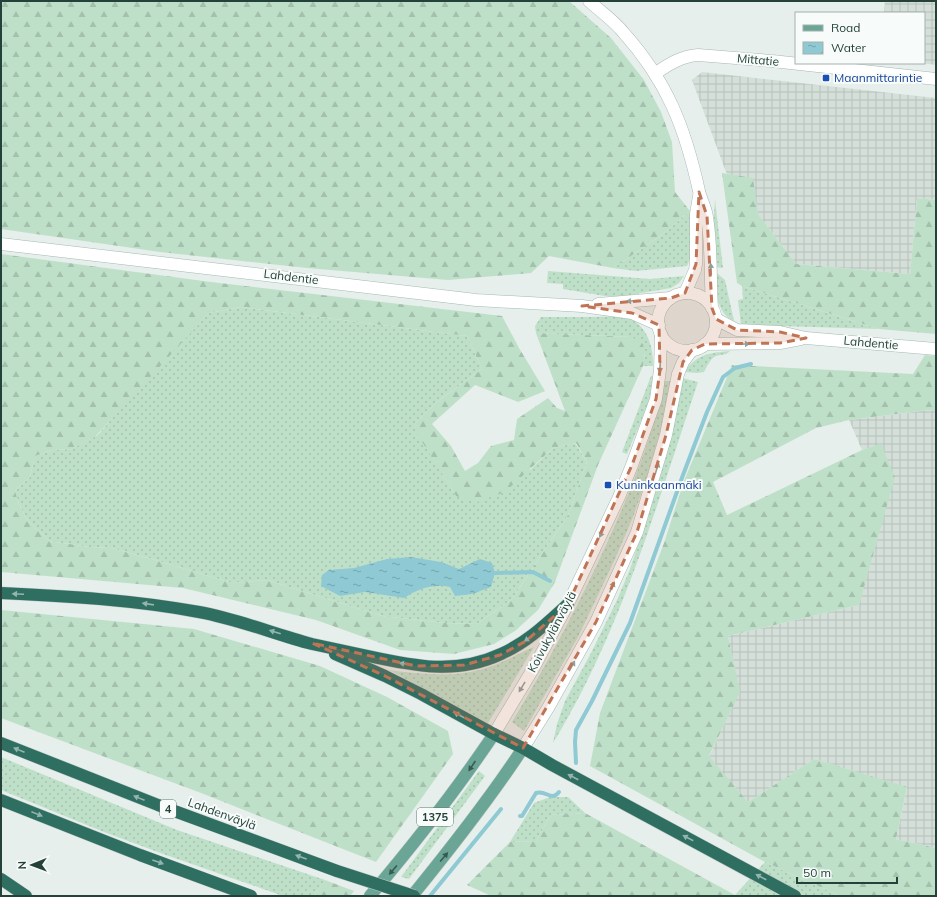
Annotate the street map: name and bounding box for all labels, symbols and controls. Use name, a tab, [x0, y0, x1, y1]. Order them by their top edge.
legend	[795, 12, 925, 64]
text: Road	[831, 20, 860, 35]
text: Water	[831, 40, 867, 55]
street label: Mittatie	[736, 50, 780, 69]
place label: Maanmittarintie	[834, 70, 922, 85]
marker: Maanmittarintie	[821, 73, 831, 83]
one-way arrow	[707, 263, 714, 275]
street label: Lahdentie	[263, 266, 319, 287]
one-way arrow	[626, 297, 638, 304]
street label: Lahdentie	[843, 333, 899, 352]
one-way arrow	[738, 341, 751, 347]
one-way arrow	[657, 361, 664, 373]
one-way arrow	[654, 462, 660, 474]
place label: Kuninkaanmäki	[616, 477, 702, 492]
marker: Kuninkaanmäki	[603, 480, 613, 490]
one-way arrow	[599, 526, 605, 538]
one-way arrow	[610, 581, 616, 593]
street label: Koivukylänväylä	[524, 589, 579, 675]
one-way arrow	[11, 591, 24, 597]
one-way arrow	[142, 601, 154, 607]
one-way arrow	[268, 629, 280, 635]
one-way arrow	[523, 635, 534, 642]
one-way arrow	[568, 660, 575, 672]
one-way arrow	[399, 661, 411, 667]
one-way arrow	[519, 681, 526, 693]
one-way arrow	[453, 712, 465, 719]
one-way arrow	[13, 747, 24, 753]
one-way arrow	[468, 761, 476, 772]
one-way arrow	[568, 773, 579, 780]
one-way arrow	[133, 794, 145, 800]
street label: Lahdenväylä	[186, 794, 258, 833]
road number: 4	[160, 800, 176, 818]
road number: 1375	[417, 808, 453, 826]
one-way arrow	[32, 812, 44, 818]
one-way arrow	[682, 835, 694, 842]
north arrow	[12, 845, 52, 885]
one-way arrow	[440, 852, 449, 863]
one-way arrow	[294, 854, 306, 860]
one-way arrow	[153, 859, 165, 865]
scale bar	[797, 859, 897, 885]
text: N	[15, 861, 29, 869]
one-way arrow	[389, 865, 398, 874]
text: 50 m	[803, 865, 831, 880]
one-way arrow	[755, 874, 766, 881]

